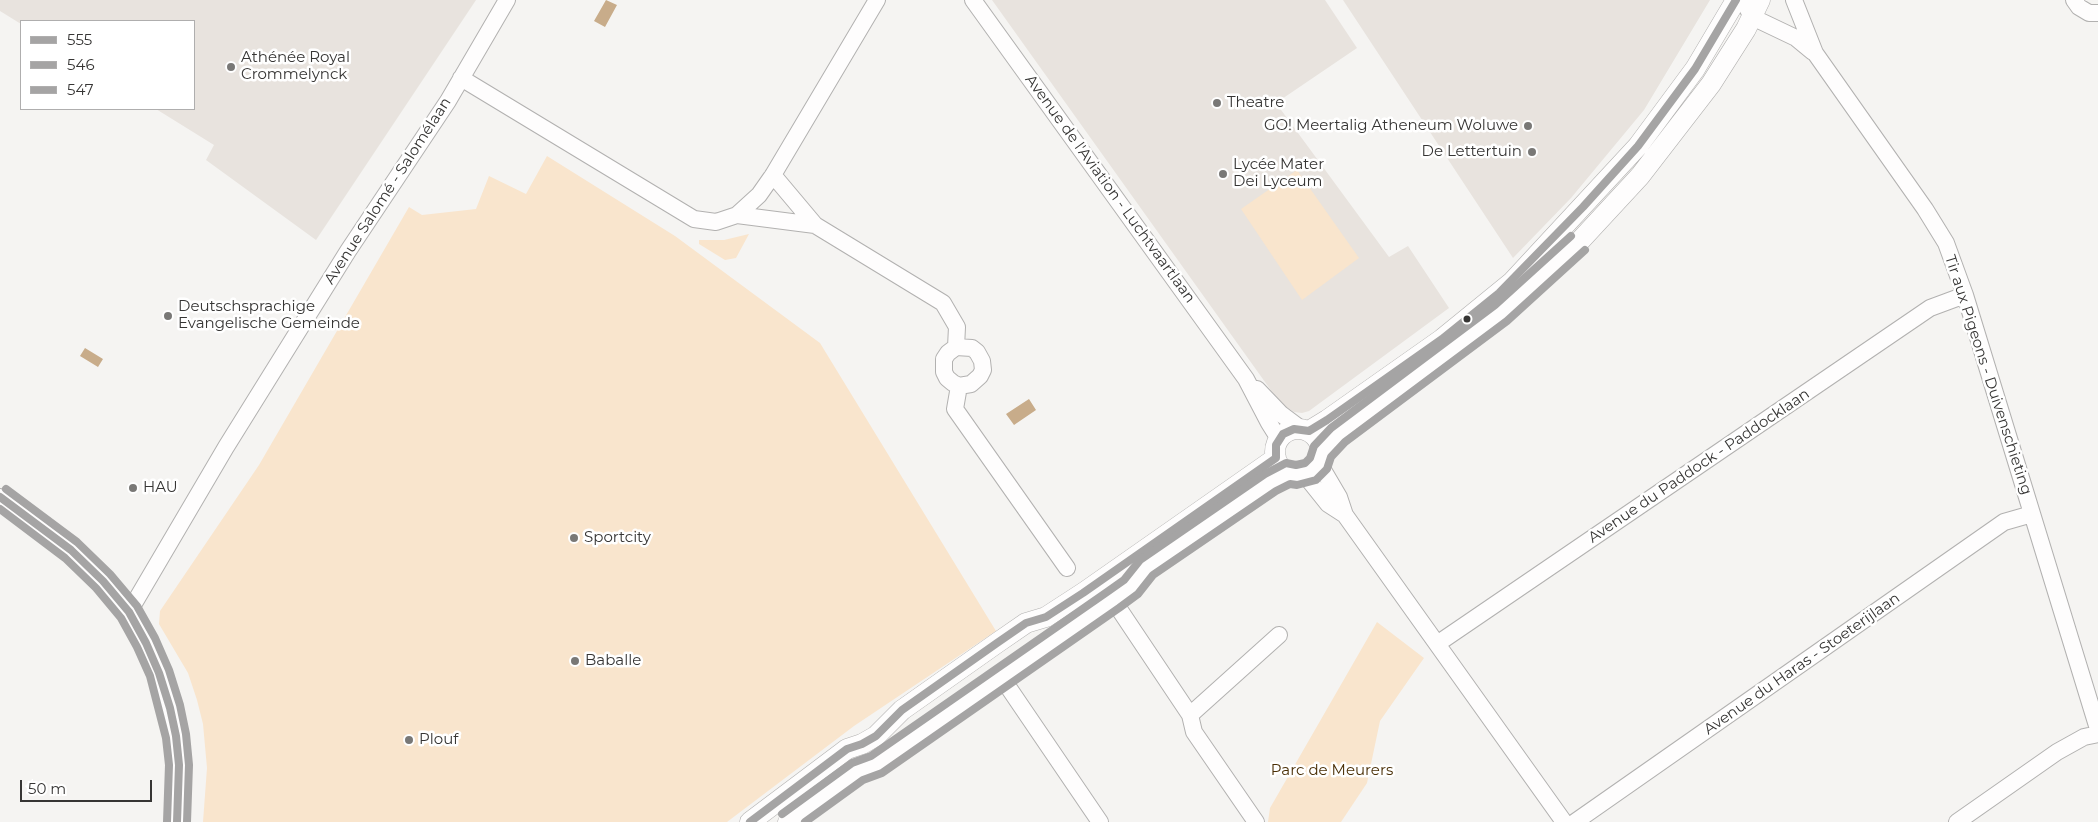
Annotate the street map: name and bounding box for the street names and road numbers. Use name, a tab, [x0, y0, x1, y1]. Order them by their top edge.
street label: Avenue de l'Aviation - Luchtvaartlaan	[1021, 71, 1199, 307]
street label: Avenue Salomé - Salomélaan	[321, 94, 455, 288]
street label: Tir aux Pigeons - Duivenschieting	[1941, 253, 2035, 497]
street label: Avenue du Paddock - Paddocklaan	[1585, 385, 1813, 547]
street label: Avenue du Haras - Stoeterijlaan	[1701, 589, 1903, 739]

